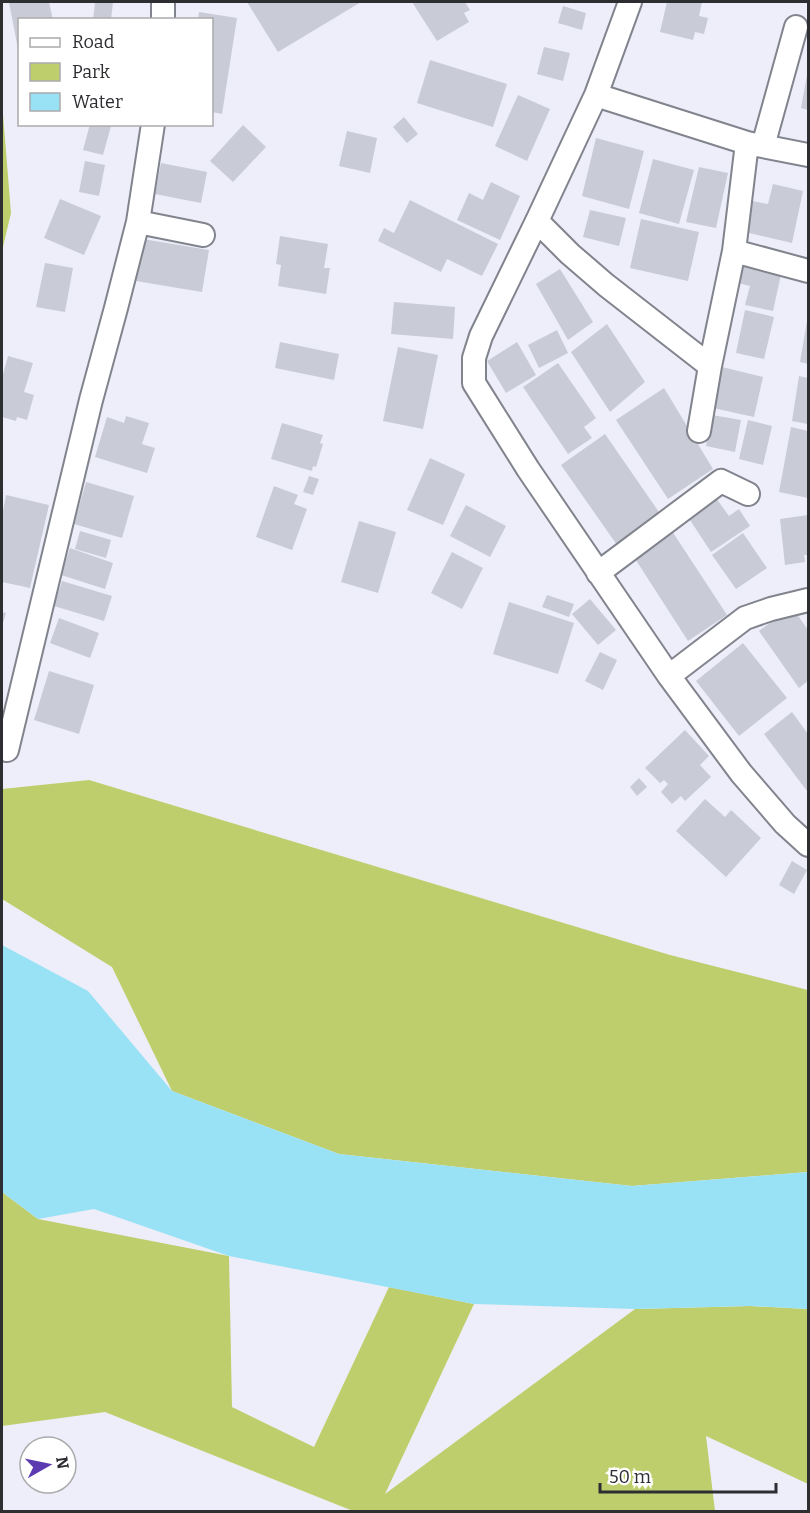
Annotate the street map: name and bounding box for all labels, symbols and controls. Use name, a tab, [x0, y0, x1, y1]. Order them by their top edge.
legend	[18, 18, 213, 126]
text: Road	[72, 31, 115, 53]
text: Park	[72, 61, 111, 83]
text: Water	[72, 91, 123, 113]
north arrow	[18, 1435, 78, 1495]
text: N	[52, 1455, 73, 1470]
scale bar	[600, 1456, 776, 1494]
text: 50 m	[609, 1466, 651, 1488]

